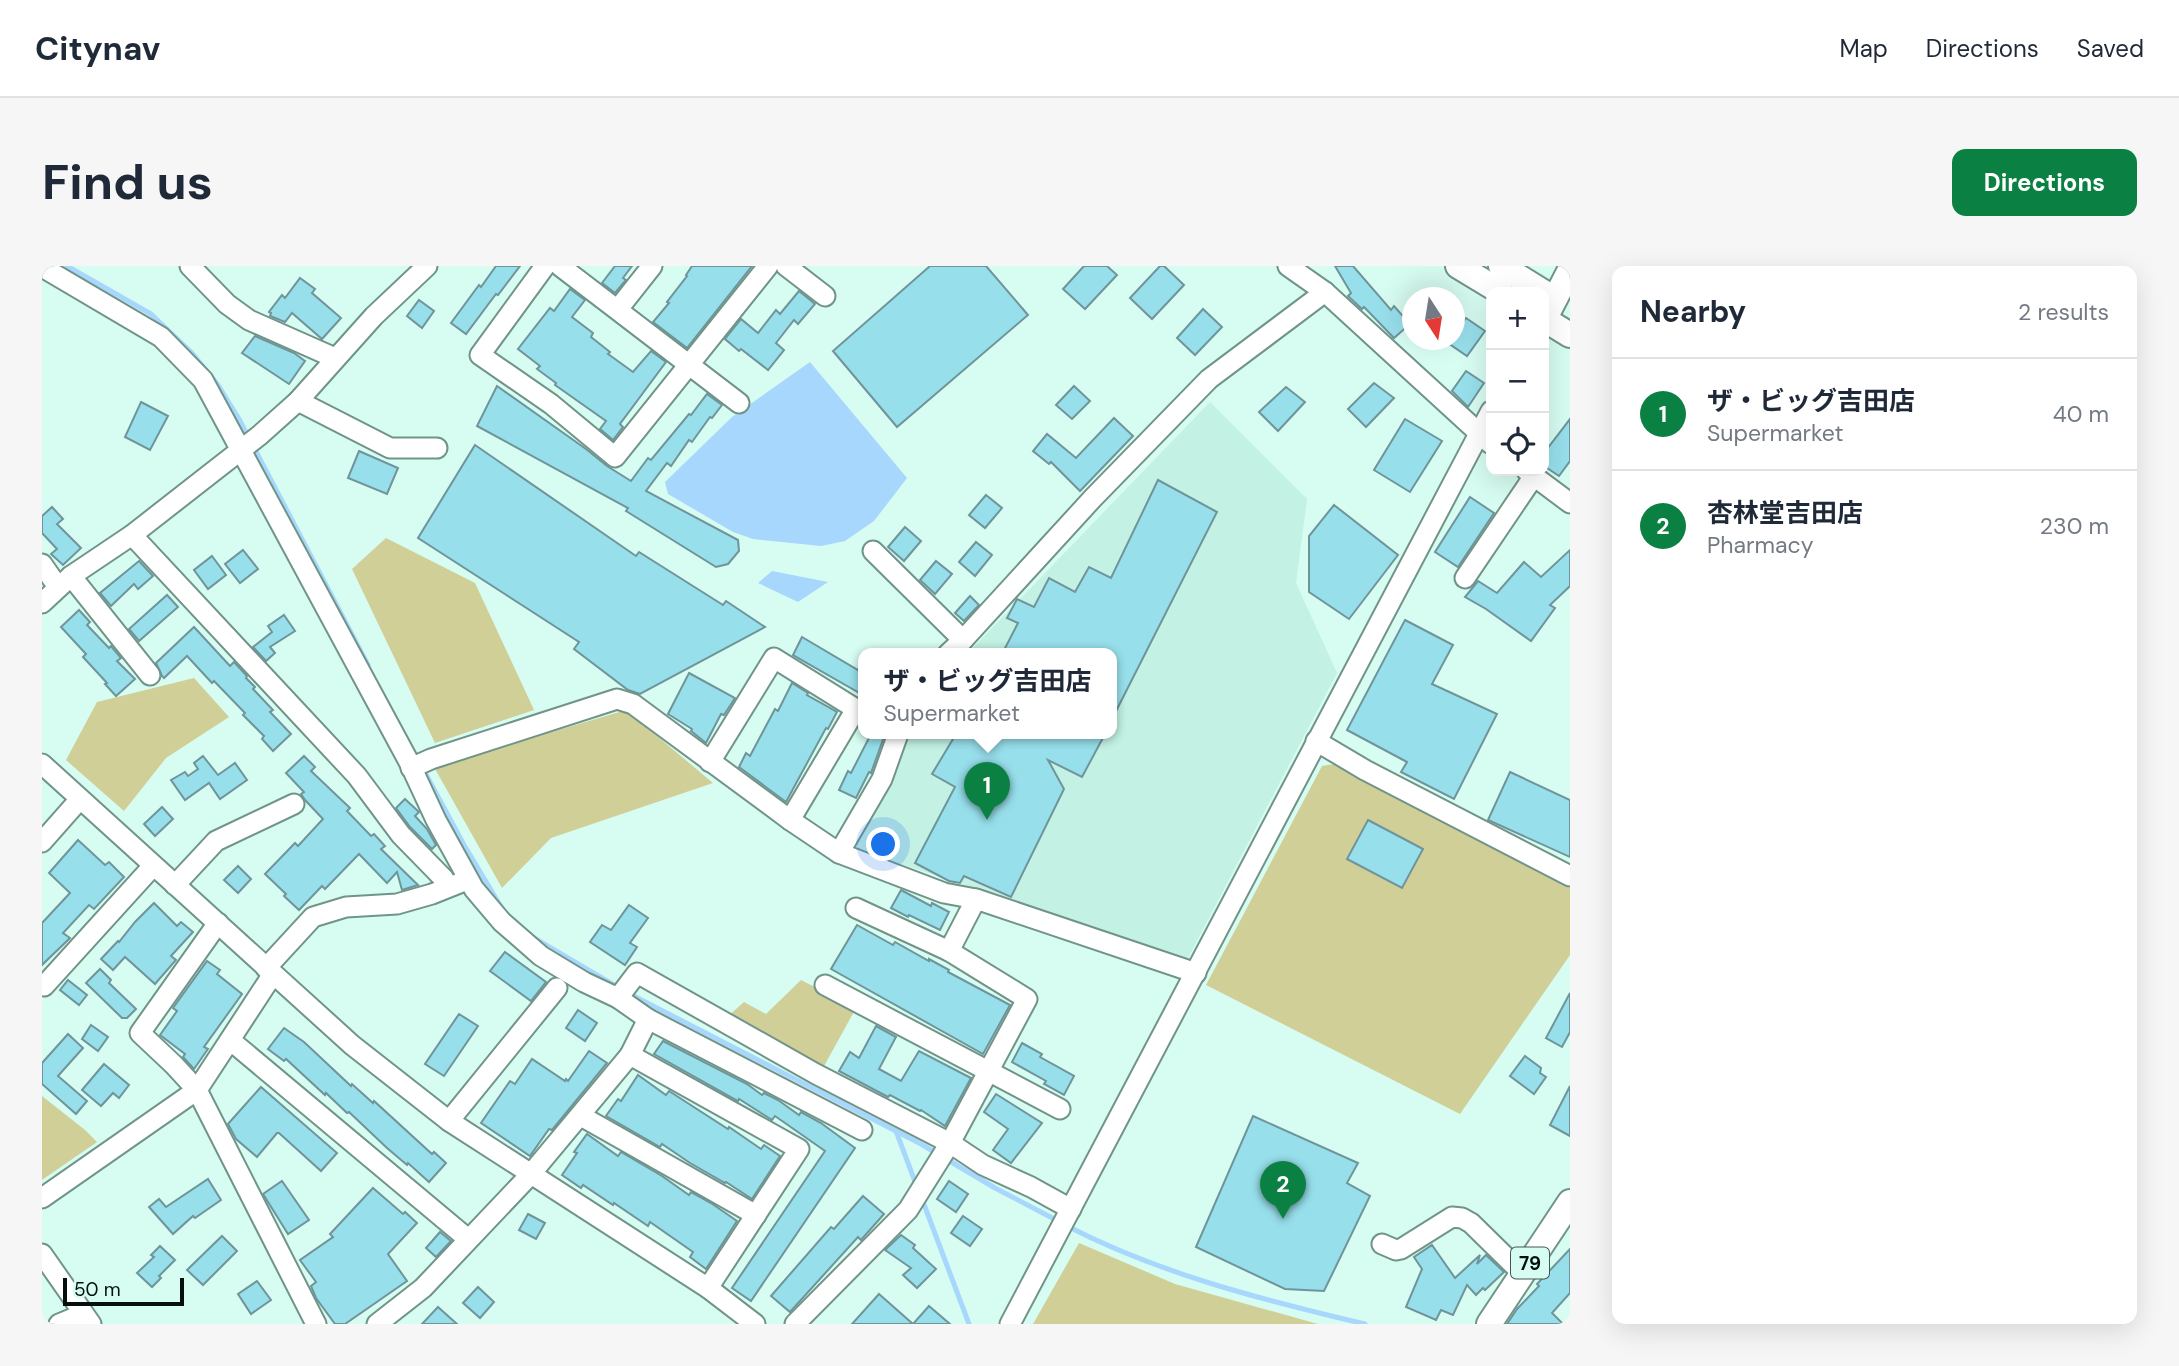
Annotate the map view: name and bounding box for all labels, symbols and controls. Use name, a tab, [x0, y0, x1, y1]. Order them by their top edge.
text: Citynav	[35, 27, 160, 70]
text: Map	[1840, 33, 1888, 64]
text: Directions	[1926, 33, 2039, 64]
text: Saved	[2077, 33, 2144, 64]
button: Directions	[1952, 149, 2137, 216]
text: Find us	[42, 150, 213, 214]
north arrow	[1402, 287, 1465, 350]
map controls	[1486, 287, 1549, 476]
button: +	[1486, 287, 1549, 350]
text: Nearby	[1640, 292, 1746, 331]
text: 2 results	[2018, 297, 2109, 327]
button: −	[1486, 350, 1549, 413]
text: ザ・ビッグ吉田店	[1707, 384, 1915, 418]
text: 1	[1659, 399, 1667, 429]
text: 40 m	[2053, 399, 2109, 429]
button: locate	[1486, 413, 1549, 476]
text: Supermarket	[1707, 418, 1843, 448]
text: 杏林堂吉田店	[1707, 496, 1863, 530]
text: 2	[1656, 511, 1670, 541]
text: 230 m	[2040, 511, 2109, 541]
text: Pharmacy	[1707, 530, 1814, 560]
popup	[858, 648, 1117, 739]
text: ザ・ビッグ吉田店	[883, 664, 1092, 698]
text: Supermarket	[883, 698, 1020, 728]
pin: 1	[964, 762, 1010, 820]
your location	[866, 827, 900, 861]
pin: 2	[1260, 1161, 1306, 1219]
road number: 79	[1511, 1247, 1549, 1278]
scale bar	[63, 1275, 184, 1307]
text: 50 m	[74, 1277, 121, 1302]

